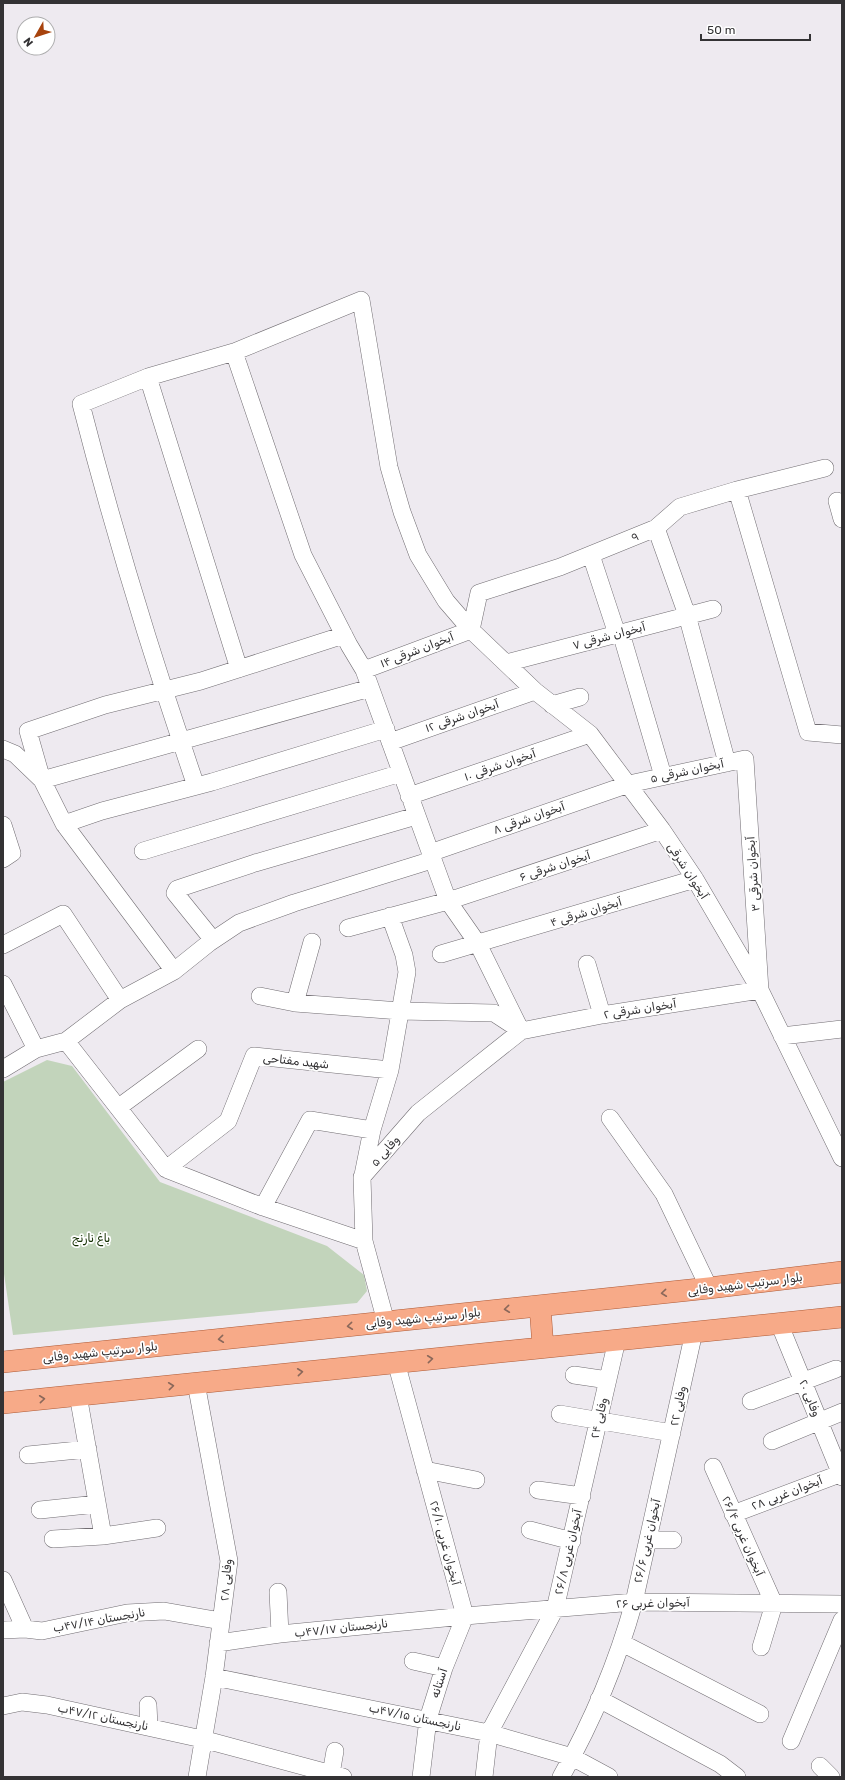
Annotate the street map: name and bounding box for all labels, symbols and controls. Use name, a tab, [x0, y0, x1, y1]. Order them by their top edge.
north arrow	[16, 16, 56, 56]
scale bar	[701, 16, 810, 42]
text: 50 m	[707, 23, 735, 37]
text: N	[21, 35, 36, 49]
street label: ۹	[629, 529, 641, 545]
street label: آبخوان شرقی ۷	[571, 619, 648, 653]
street label: آبخوان شرقی ۱۴	[378, 629, 457, 671]
street label: آبخوان شرقی ۱۲	[423, 697, 502, 736]
street label: آبخوان شرقی ۱۰	[462, 746, 539, 785]
street label: آبخوان شرقی ۵	[649, 756, 726, 787]
street label: آبخوان شرقی ۸	[491, 799, 568, 838]
street label: آبخوان شرقی ۳	[743, 835, 764, 912]
street label: آبخوان شرقی	[664, 840, 712, 903]
street label: آبخوان شرقی ۶	[518, 848, 593, 885]
street label: آبخوان شرقی ۴	[548, 894, 624, 931]
street label: آبخوان شرقی ۲	[603, 996, 678, 1023]
street label: شهید مفتاحی	[262, 1051, 330, 1072]
street label: وفایی ۵	[368, 1132, 403, 1170]
park label: باغ نارنج	[72, 1231, 110, 1247]
street label: بلوار سرتیپ شهید وفایی	[687, 1270, 803, 1299]
one-way arrow	[661, 1288, 667, 1297]
one-way arrow	[504, 1304, 510, 1313]
street label: بلوار سرتیپ شهید وفایی	[365, 1305, 481, 1332]
one-way arrow	[347, 1321, 353, 1330]
one-way arrow	[218, 1335, 224, 1344]
street label: بلوار سرتیپ شهید وفایی	[42, 1339, 158, 1366]
one-way arrow	[427, 1354, 433, 1363]
one-way arrow	[297, 1368, 303, 1377]
street label: وفایی ۲۰	[795, 1377, 824, 1419]
one-way arrow	[168, 1382, 174, 1391]
street label: وفایی ۲۲	[667, 1384, 690, 1428]
one-way arrow	[39, 1394, 45, 1403]
street label: وفایی ۲۴	[587, 1396, 612, 1440]
street label: آبخوان غربی ۲۸	[749, 1473, 825, 1514]
street label: آبخوان غربی ۲۶/۴	[718, 1494, 767, 1579]
street label: آبخوان غربی ۲۶/۶	[630, 1497, 665, 1585]
street label: آبخوان غربی ۲۶/۱۰	[426, 1499, 463, 1588]
street label: آبخوان غربی ۲۶/۸	[551, 1507, 586, 1596]
street label: وفایی ۲۸	[217, 1558, 236, 1602]
street label: آبخوان غربی ۲۶	[616, 1595, 691, 1612]
street label: نارنجستان ۴۷/۱۴ب	[52, 1605, 146, 1636]
street label: نارنجستان ۴۷/۱۷ب	[294, 1616, 389, 1641]
street label: آستانه	[428, 1666, 451, 1700]
street label: نارنجستان ۴۷/۱۵ب	[367, 1700, 462, 1735]
street label: نارنجستان ۴۷/۱۲ب	[56, 1701, 150, 1734]

